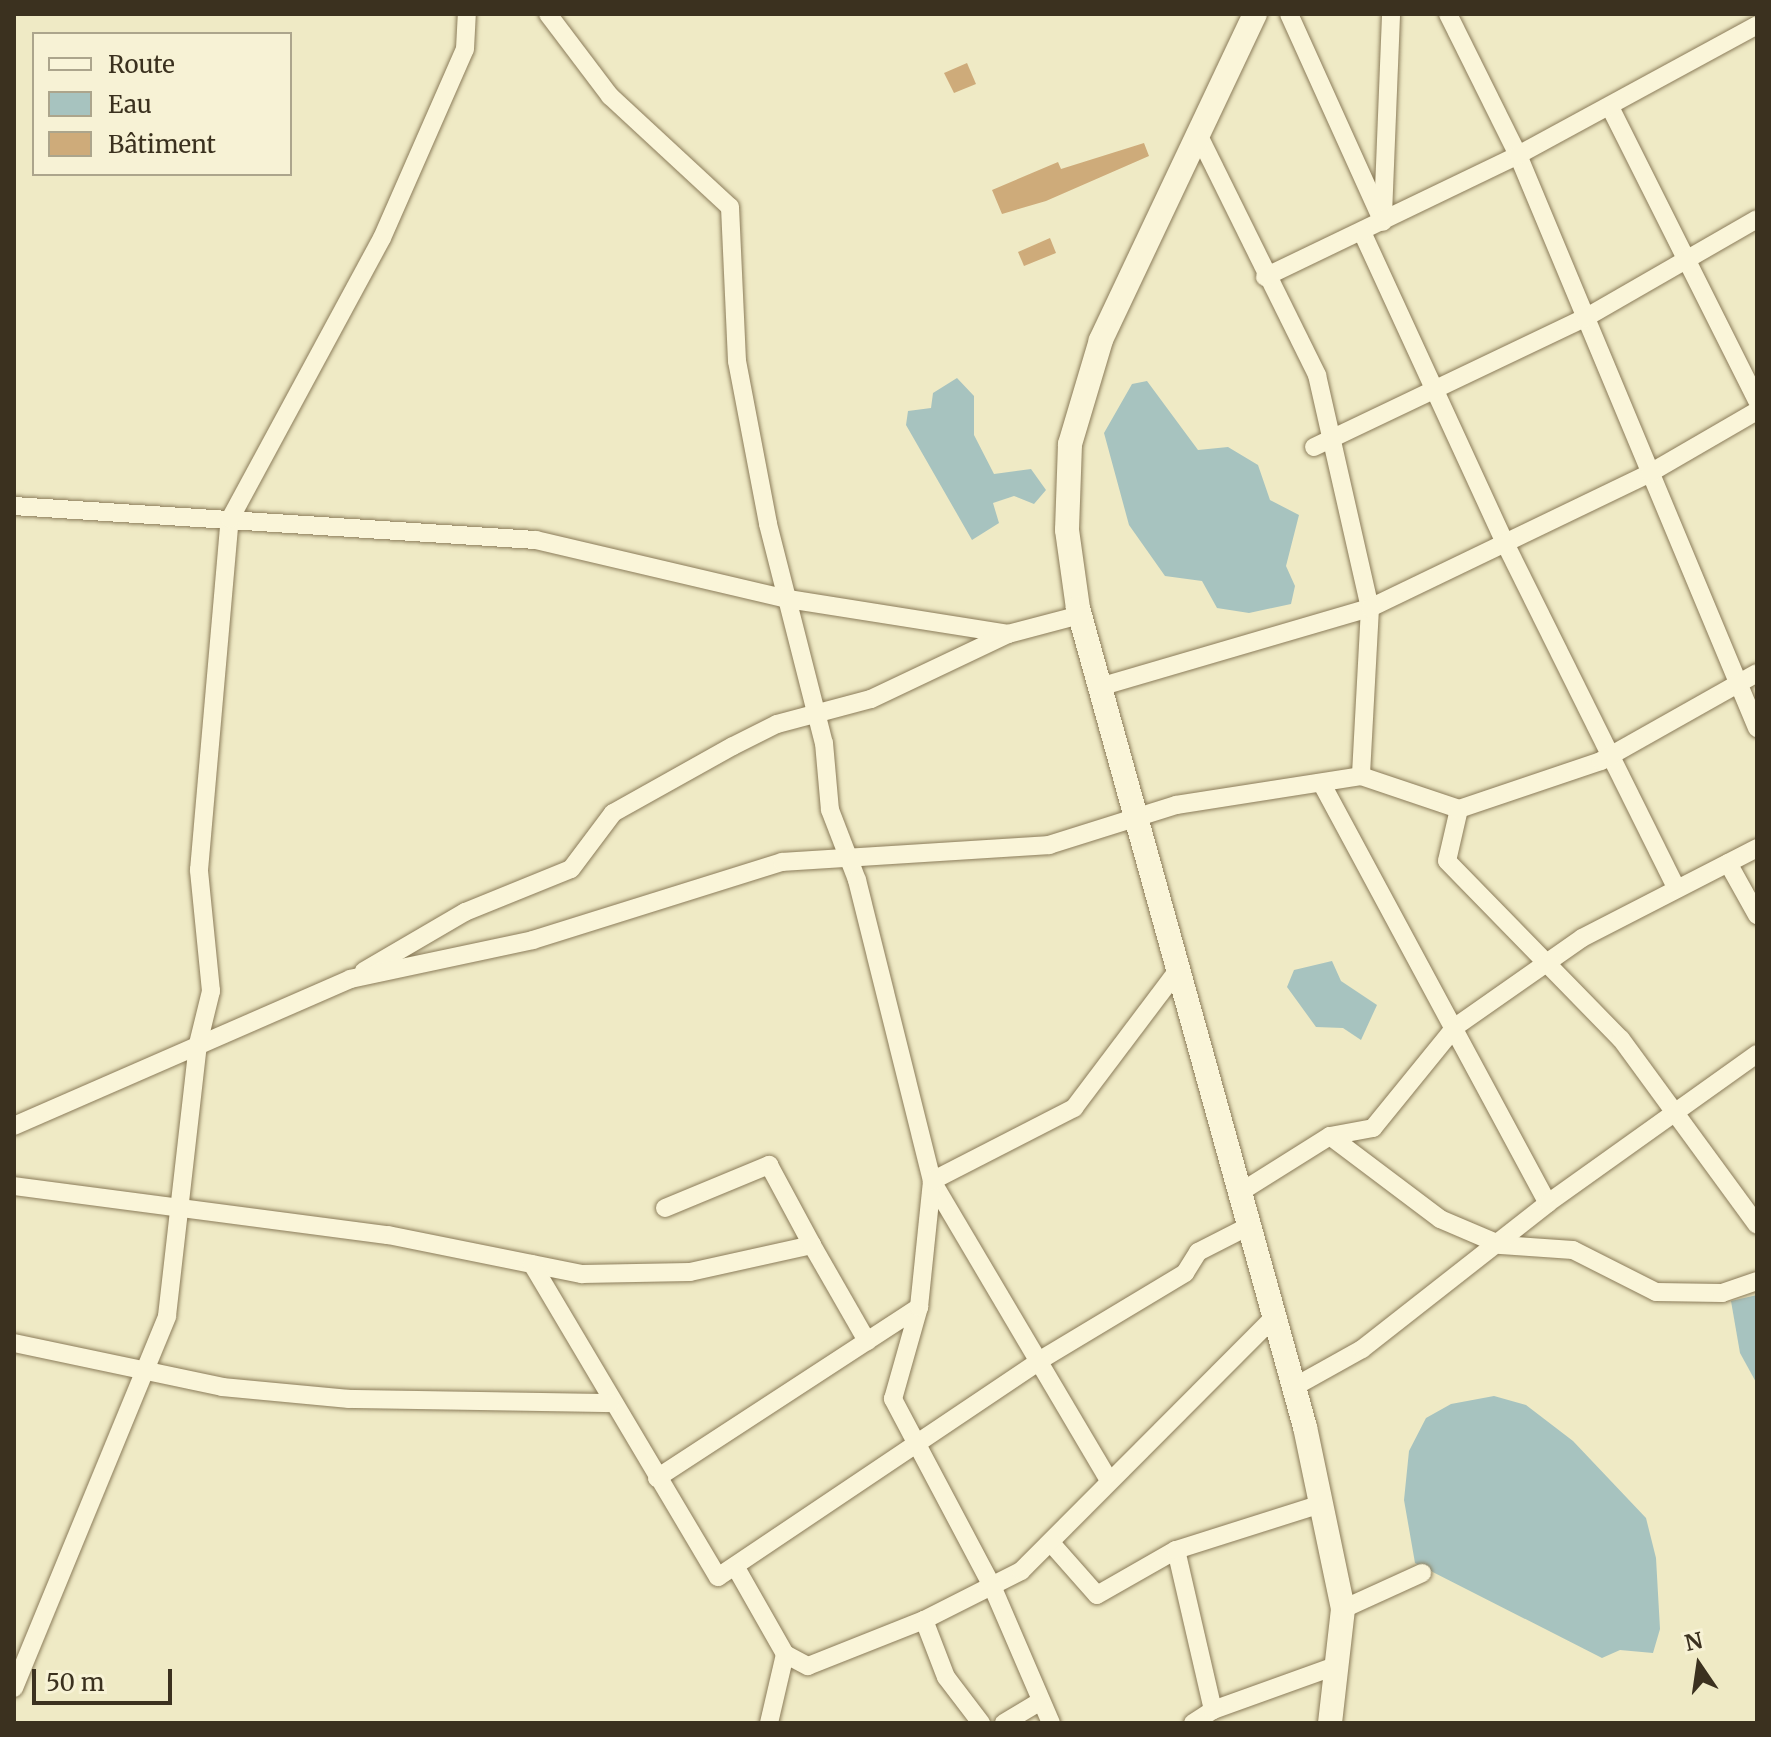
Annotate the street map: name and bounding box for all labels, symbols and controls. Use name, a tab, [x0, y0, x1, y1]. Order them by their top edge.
legend	[32, 32, 292, 176]
text: Route	[108, 49, 175, 80]
text: Eau	[108, 89, 152, 120]
text: Bâtiment	[108, 129, 216, 160]
north arrow	[1659, 1625, 1739, 1705]
text: N	[1682, 1626, 1705, 1657]
scale bar	[36, 1653, 176, 1703]
text: 50 m	[46, 1667, 105, 1698]

